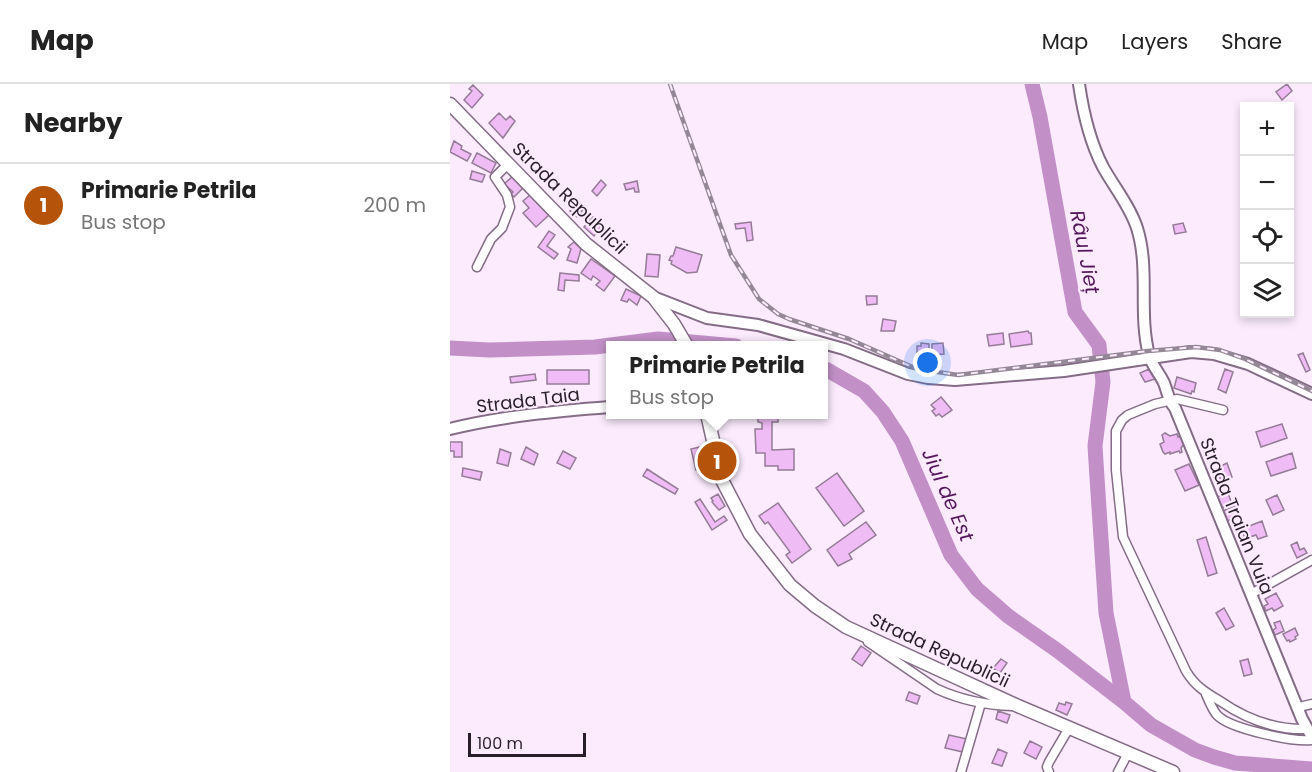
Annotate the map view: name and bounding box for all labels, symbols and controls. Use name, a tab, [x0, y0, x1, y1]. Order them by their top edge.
text: Map	[30, 21, 94, 60]
text: Map	[1042, 27, 1088, 56]
text: Layers	[1121, 27, 1188, 56]
text: Share	[1221, 27, 1282, 56]
map controls	[1240, 102, 1294, 318]
button: +	[1240, 102, 1294, 156]
text: Nearby	[24, 105, 122, 141]
street label: Strada Republicii	[507, 136, 633, 260]
button: −	[1240, 156, 1294, 210]
text: Primarie Petrila	[81, 175, 257, 206]
text: 1	[40, 191, 47, 219]
text: 200 m	[363, 191, 426, 219]
text: Bus stop	[81, 208, 166, 236]
water label: Râul Jieț	[1063, 208, 1107, 297]
button: locate	[1240, 210, 1294, 264]
button: layers	[1240, 264, 1294, 318]
popup	[606, 341, 828, 419]
your location	[913, 348, 942, 377]
text: Primarie Petrila	[629, 350, 805, 381]
street label: Strada Taia	[475, 381, 581, 419]
text: Bus stop	[629, 383, 714, 411]
street label: Strada Traian Vuia	[1194, 434, 1280, 598]
pin: 1	[698, 438, 736, 484]
water label: Jiul de Est	[915, 444, 981, 547]
street label: Strada Republicii	[866, 607, 1014, 693]
scale bar	[468, 730, 586, 758]
text: 100 m	[477, 732, 523, 755]

